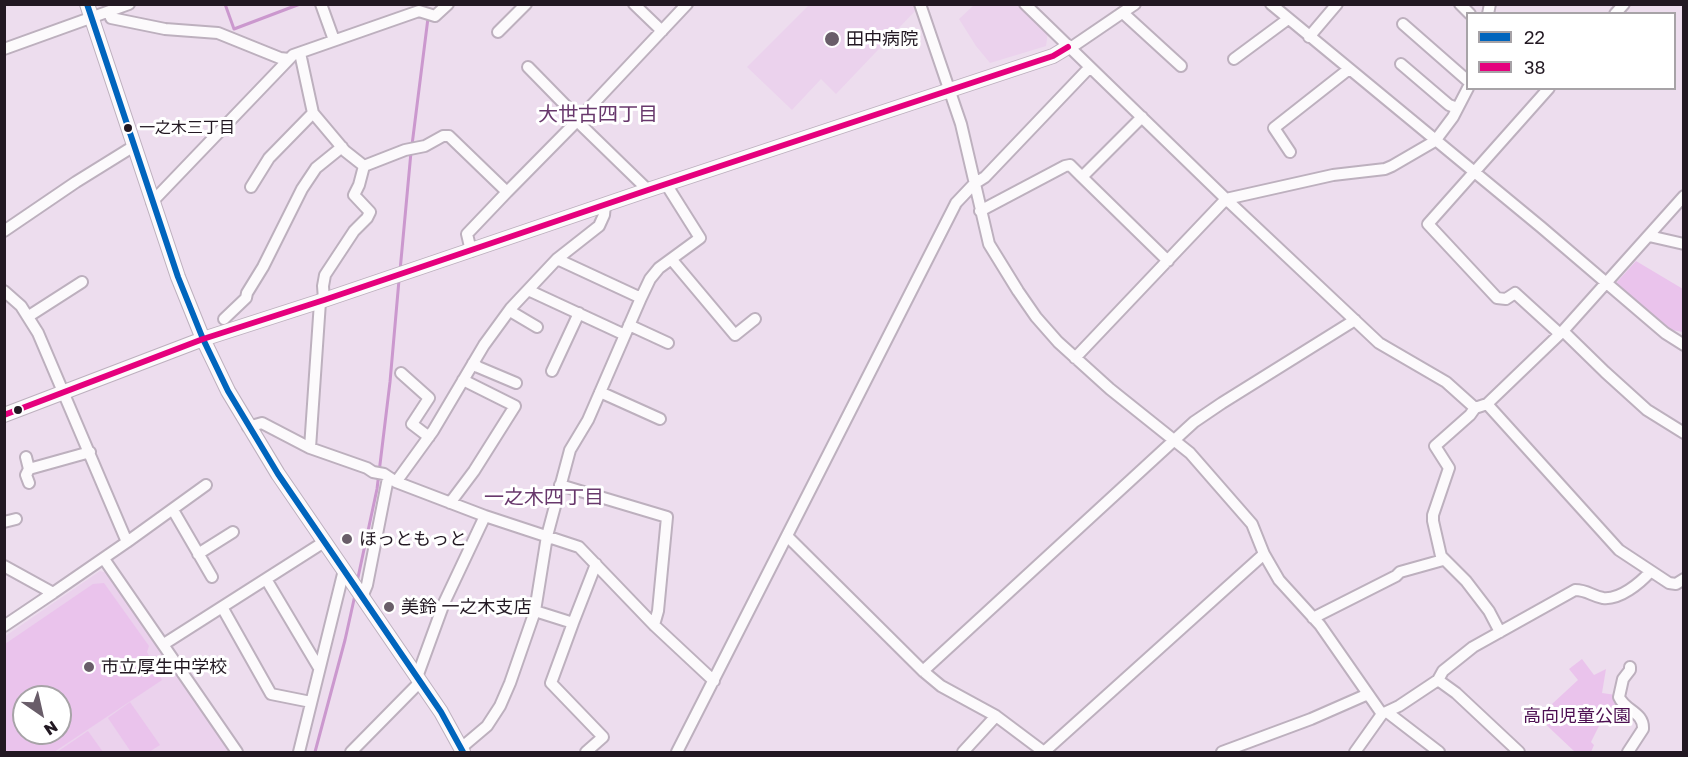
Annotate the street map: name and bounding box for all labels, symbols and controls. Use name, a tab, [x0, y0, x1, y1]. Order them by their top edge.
legend	[1466, 12, 1676, 90]
text: 22	[1524, 26, 1545, 48]
place label: 田中病院	[846, 28, 918, 50]
marker: 田中病院	[823, 30, 841, 48]
text: 38	[1524, 56, 1546, 78]
district label: 大世古四丁目	[538, 103, 658, 127]
place label: 一之木三丁目	[139, 118, 235, 138]
marker: 一之木三丁目	[122, 122, 134, 134]
unlabelled marker	[12, 404, 24, 416]
district label: 一之木四丁目	[484, 486, 604, 510]
place label: ほっともっと	[359, 528, 467, 550]
marker: ほっともっと	[340, 532, 354, 546]
place label: 美鈴 一之木支店	[401, 596, 531, 618]
marker: 美鈴 一之木支店	[382, 600, 396, 614]
place label: 市立厚生中学校	[101, 656, 227, 678]
marker: 市立厚生中学校	[82, 660, 96, 674]
north arrow	[12, 685, 72, 745]
park label: 高向児童公園	[1523, 705, 1631, 727]
text: N	[40, 717, 62, 740]

